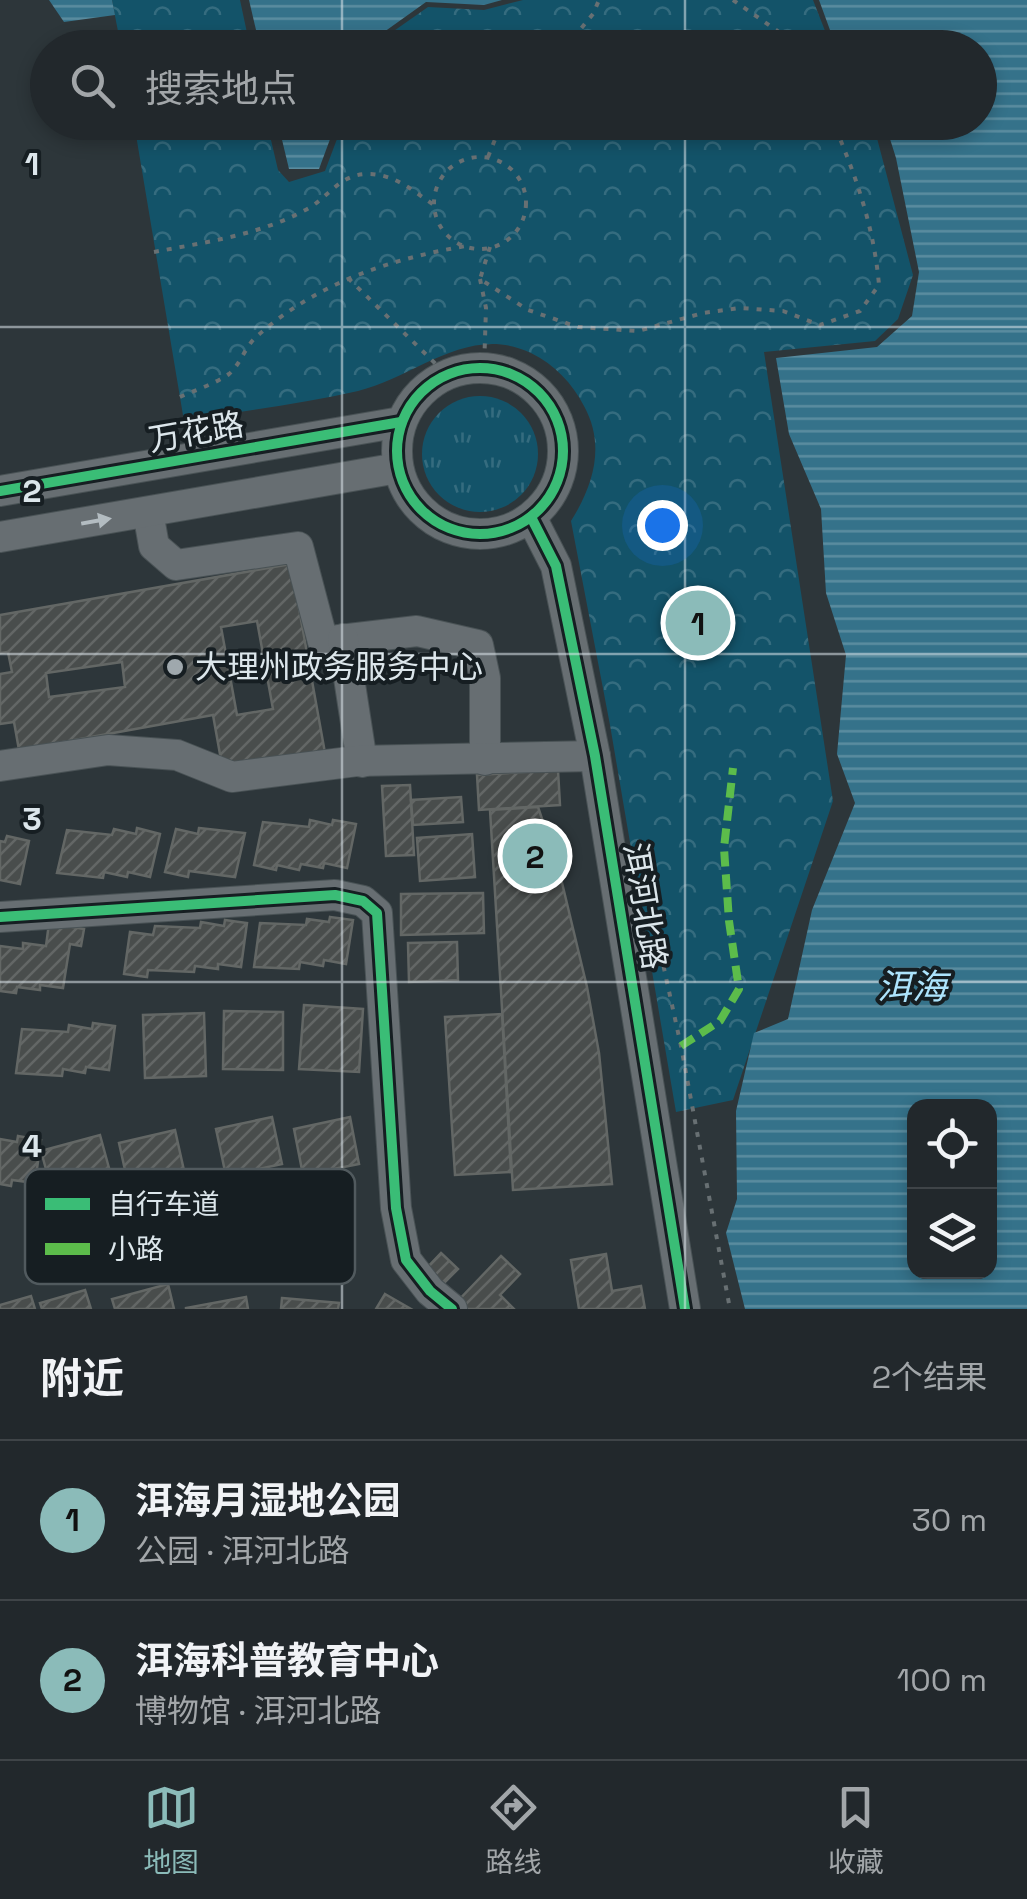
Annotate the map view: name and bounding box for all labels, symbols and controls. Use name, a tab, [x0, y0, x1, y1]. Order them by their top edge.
search box	[30, 30, 997, 140]
icon: search	[65, 58, 120, 113]
text: 搜索地点	[145, 65, 297, 113]
text: 1	[25, 144, 39, 184]
street label: 万花路	[145, 404, 247, 460]
text: 2	[22, 471, 42, 511]
your location	[637, 500, 688, 551]
one-way arrow	[81, 513, 112, 528]
pin: 1	[666, 586, 730, 660]
place label: 大理州政务服务中心	[195, 647, 483, 687]
marker: 大理州政务服务中心	[164, 656, 186, 678]
text: 3	[22, 799, 42, 839]
pin: 2	[502, 818, 568, 894]
street label: 洱河北路	[615, 840, 675, 972]
water label: 洱海	[877, 965, 952, 1009]
map controls	[907, 1099, 997, 1279]
button: locate	[907, 1099, 997, 1189]
text: 4	[22, 1126, 42, 1166]
legend	[25, 1169, 355, 1284]
text: 自行车道	[108, 1186, 220, 1222]
button: layers	[907, 1189, 997, 1279]
text: 小路	[108, 1231, 164, 1267]
text: 附近	[40, 1352, 124, 1405]
text: 2个结果	[872, 1357, 987, 1397]
text: 洱海月湿地公园	[135, 1477, 401, 1525]
text: 1	[65, 1500, 80, 1540]
text: 30 m	[911, 1500, 987, 1540]
text: 公园 · 洱河北路	[135, 1531, 349, 1571]
text: 洱海科普教育中心	[135, 1637, 439, 1685]
text: 2	[63, 1660, 82, 1700]
text: 100 m	[897, 1660, 987, 1700]
text: 博物馆 · 洱河北路	[135, 1691, 381, 1731]
tab: 地图	[143, 1780, 199, 1880]
tab: 路线	[485, 1780, 542, 1880]
tab: 收藏	[828, 1780, 884, 1880]

